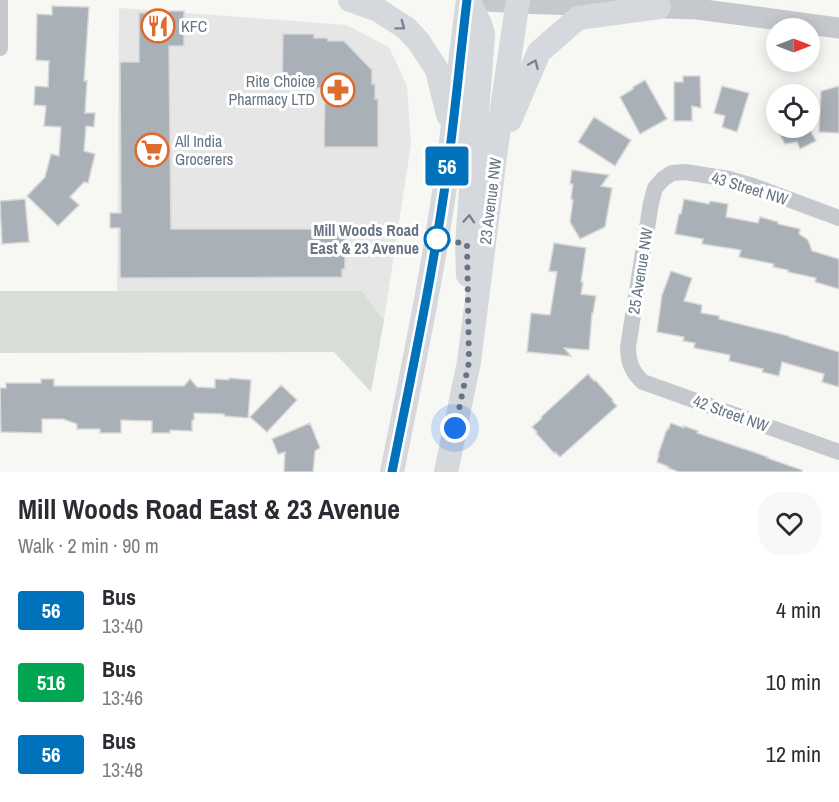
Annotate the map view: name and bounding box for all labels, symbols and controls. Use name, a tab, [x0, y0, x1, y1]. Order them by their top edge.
restaurant icon: KFC	[140, 8, 176, 44]
place label: KFC	[181, 15, 207, 37]
north arrow	[766, 18, 820, 72]
map controls	[766, 18, 820, 138]
one-way arrow	[395, 19, 406, 30]
one-way arrow	[526, 59, 538, 70]
place label: Rite Choice Pharmacy LTD	[228, 70, 315, 110]
pharmacy icon: Rite Choice Pharmacy LTD	[320, 72, 356, 108]
button: locate	[766, 84, 820, 138]
place label: All India Grocerers	[174, 130, 233, 170]
supermarket icon: All India Grocerers	[134, 132, 170, 168]
line badge: 56	[420, 146, 474, 186]
text: 56	[437, 152, 457, 181]
street label: 23 Avenue NW	[474, 156, 506, 246]
street label: 43 Street NW	[709, 166, 791, 210]
one-way arrow	[462, 215, 475, 224]
place label: Mill Woods Road East & 23 Avenue	[310, 219, 419, 259]
marker: Mill Woods Road East & 23 Avenue	[424, 226, 450, 252]
street label: 25 Avenue NW	[622, 226, 658, 316]
street label: 42 Street NW	[690, 389, 772, 437]
your location	[440, 413, 470, 443]
text: Mill Woods Road East & 23 Avenue	[18, 490, 400, 528]
button: heart	[758, 492, 821, 555]
text: Walk · 2 min · 90 m	[18, 532, 159, 559]
text: Bus	[102, 582, 136, 612]
text: 4 min	[776, 595, 821, 625]
text: 56	[41, 596, 61, 625]
text: 13:40	[102, 612, 143, 639]
text: Bus	[102, 654, 136, 684]
text: 10 min	[766, 667, 821, 697]
text: 516	[37, 668, 65, 697]
text: 13:46	[102, 684, 143, 711]
text: Bus	[102, 726, 136, 756]
text: 12 min	[766, 739, 821, 769]
text: 56	[41, 740, 61, 769]
text: 13:48	[102, 756, 143, 783]

